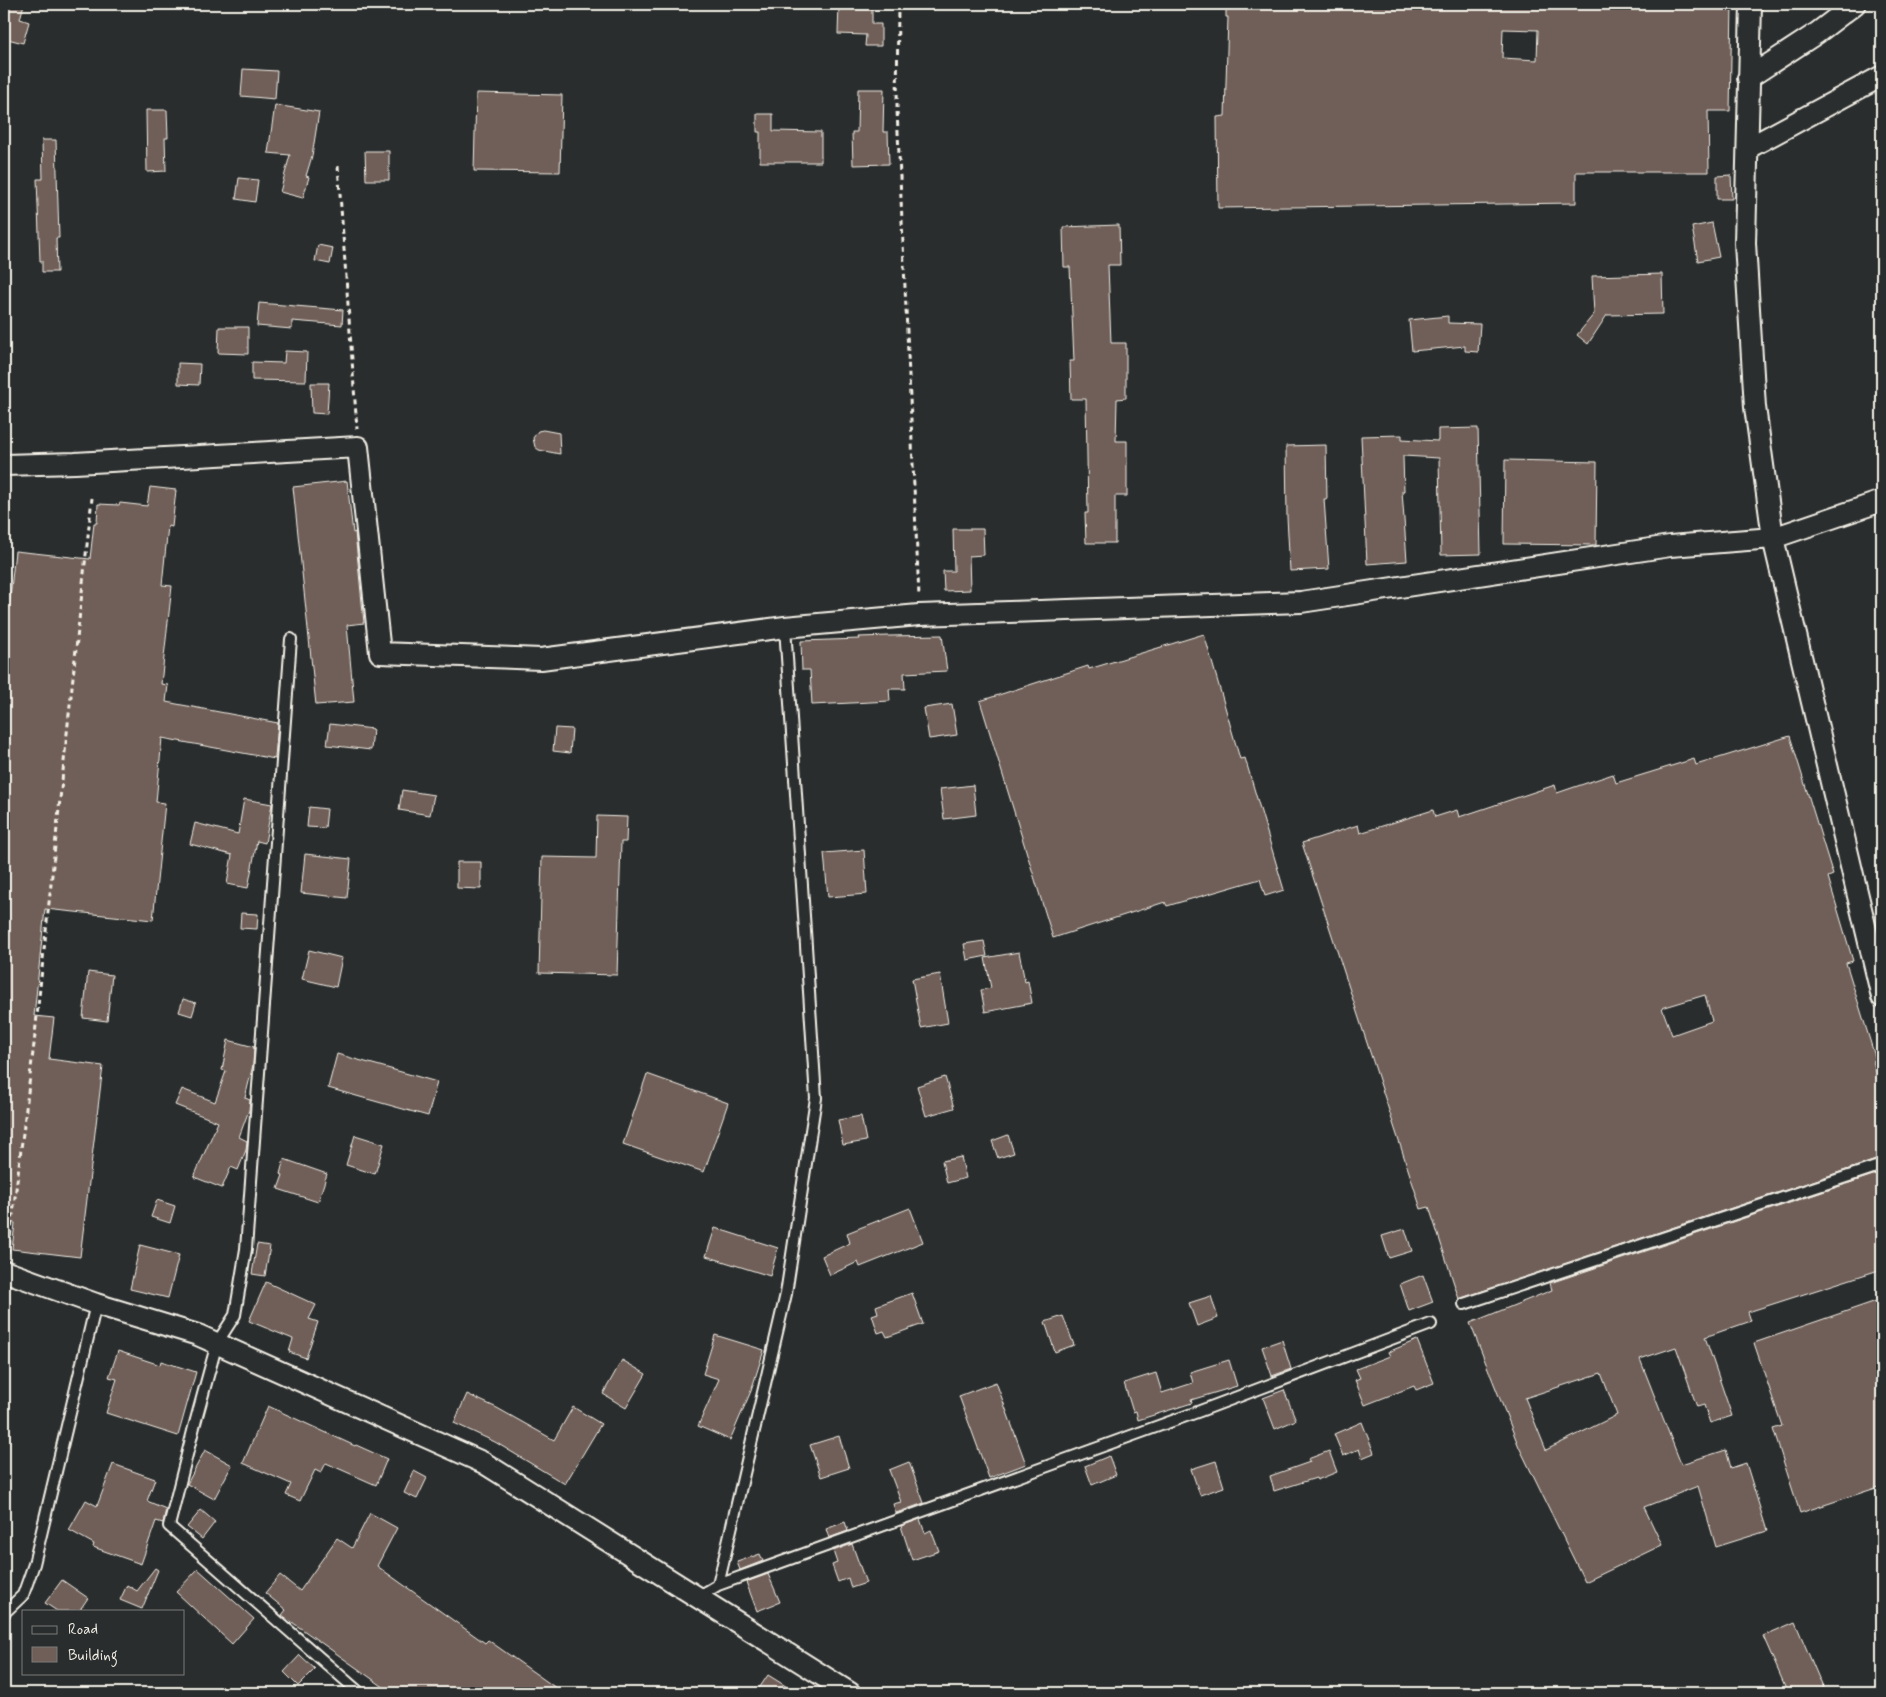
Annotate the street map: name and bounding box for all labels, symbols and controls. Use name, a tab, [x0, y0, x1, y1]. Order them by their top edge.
legend	[22, 1610, 185, 1674]
text: Road	[68, 1620, 98, 1640]
text: Building	[68, 1646, 118, 1667]

